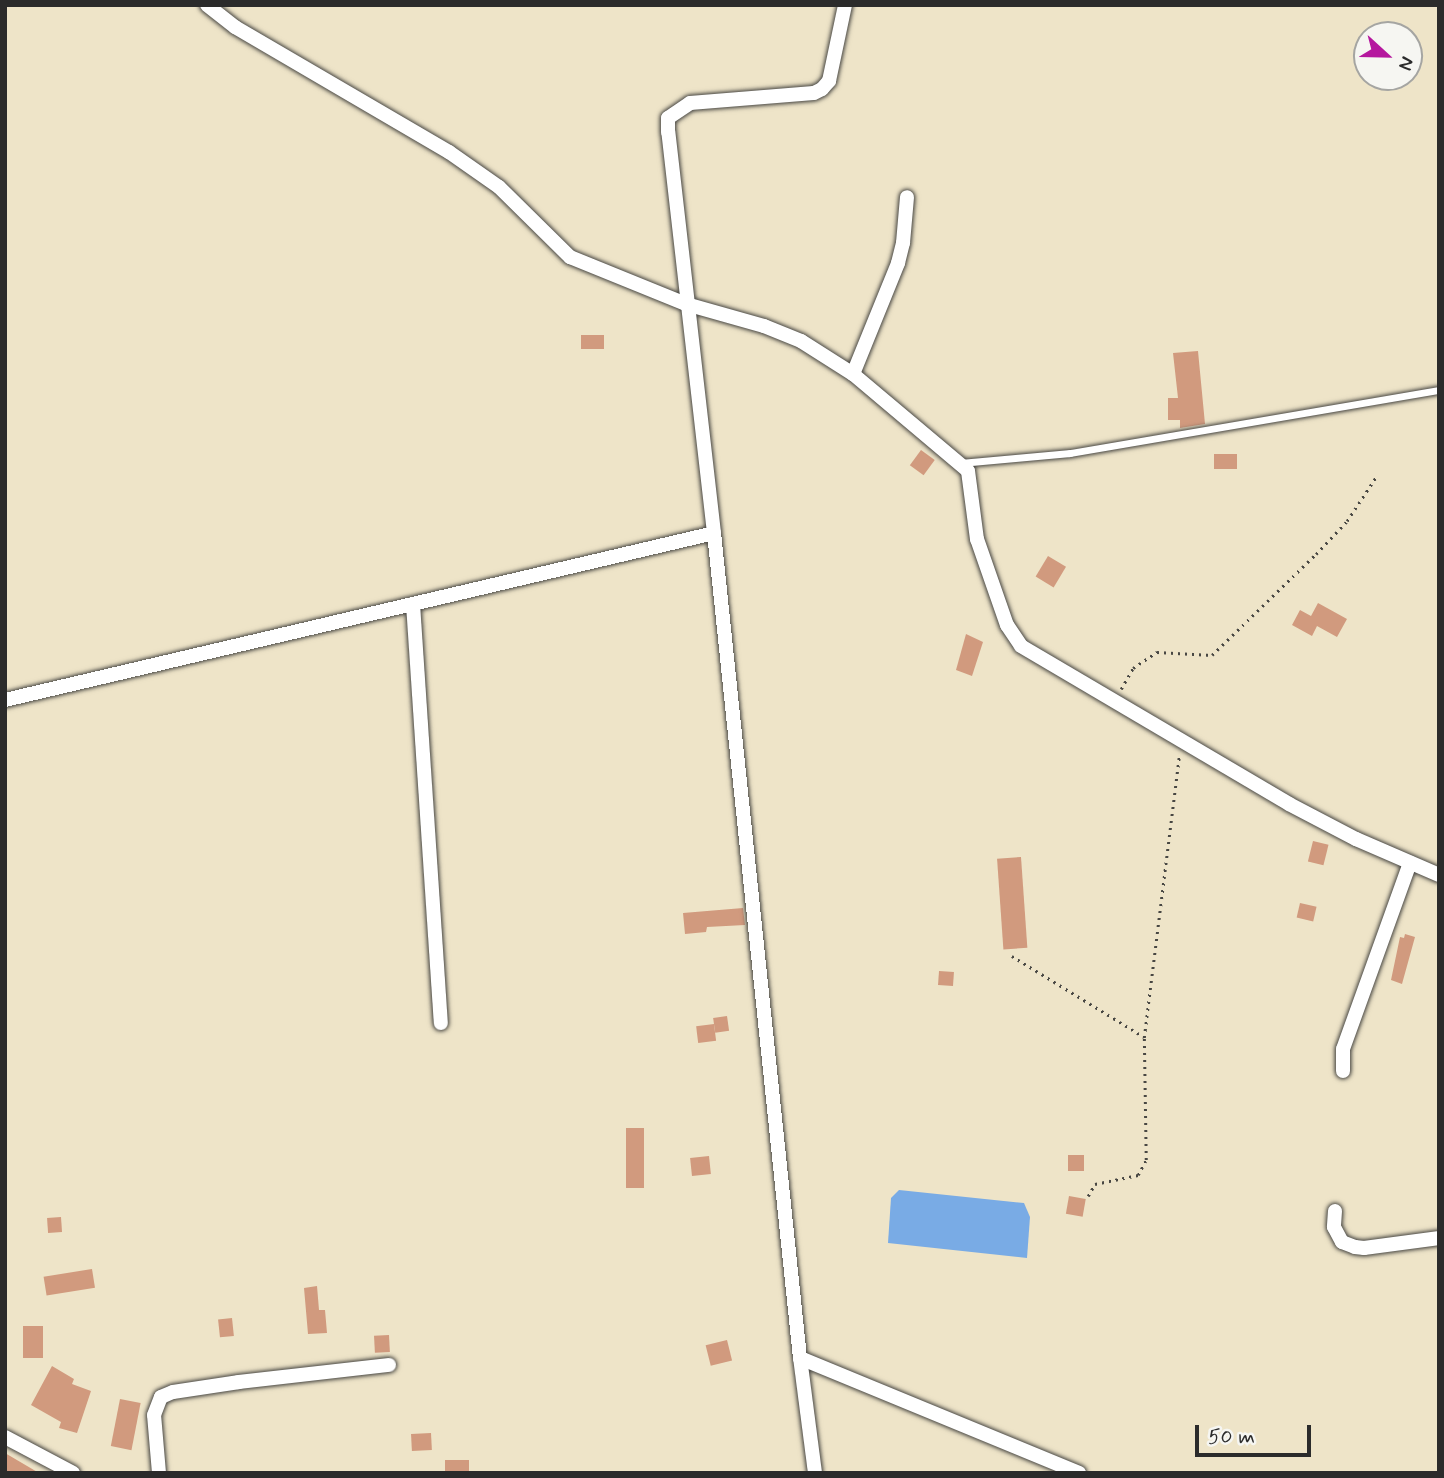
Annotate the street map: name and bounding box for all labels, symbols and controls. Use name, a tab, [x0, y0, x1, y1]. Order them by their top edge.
north arrow	[1353, 21, 1423, 91]
text: N	[1392, 53, 1420, 74]
scale bar	[1199, 1412, 1314, 1456]
text: 50 m	[1208, 1423, 1255, 1451]

